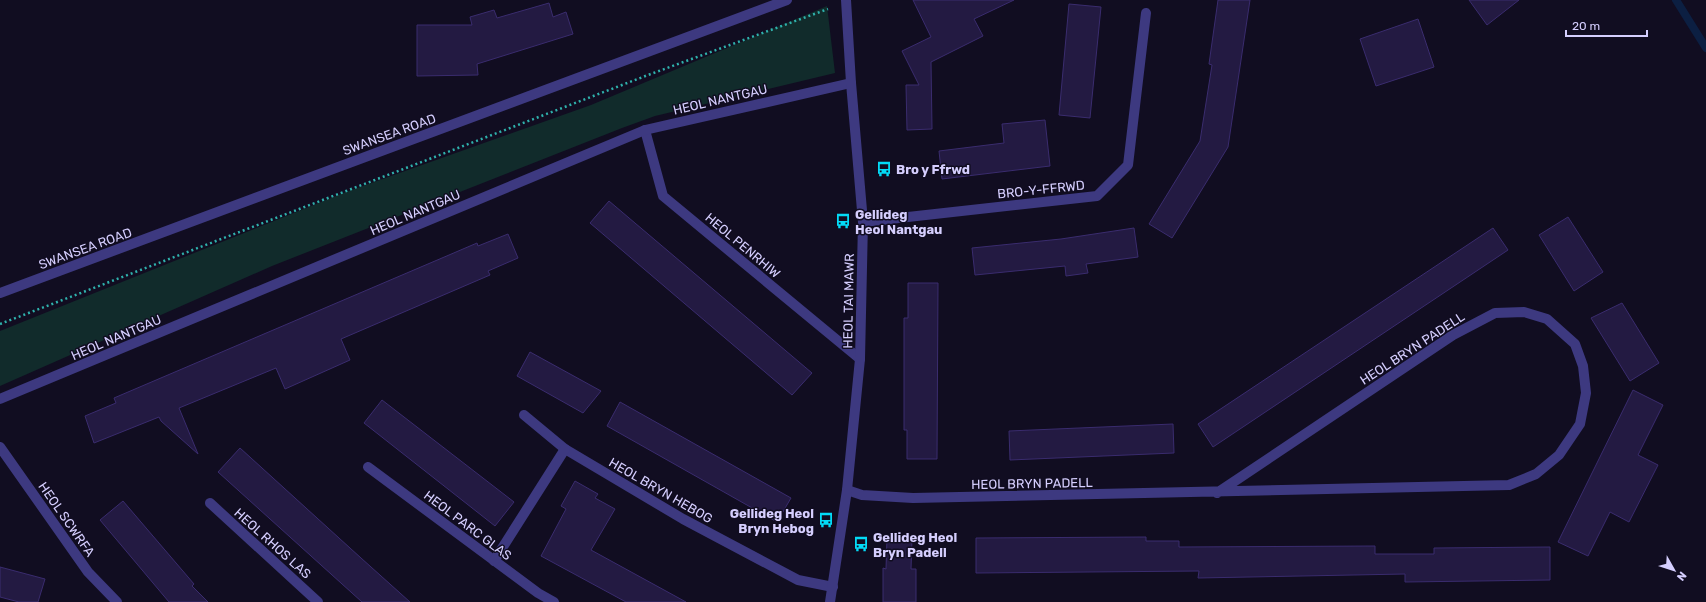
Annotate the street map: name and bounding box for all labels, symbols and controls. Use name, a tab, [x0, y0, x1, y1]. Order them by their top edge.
scale bar	[1566, 12, 1647, 38]
text: 20 m	[1572, 19, 1600, 33]
street label: HEOL NANTGAU	[671, 81, 769, 118]
street label: SWANSEA ROAD	[341, 111, 438, 158]
bus stop icon: Bro y Ffrwd	[875, 160, 893, 178]
place label: Bro y Ffrwd	[896, 162, 970, 177]
street label: BRO-Y-FFRWD	[996, 177, 1086, 202]
street label: HEOL NANTGAU	[368, 187, 463, 238]
place label: Gellideg Heol Nantgau	[855, 207, 942, 237]
street label: HEOL PENRHIW	[702, 210, 783, 281]
bus stop icon: Gellideg Heol Nantgau	[834, 212, 852, 230]
street label: SWANSEA ROAD	[37, 225, 134, 272]
street label: HEOL TAI MAWR	[840, 253, 857, 349]
street label: HEOL BRYN PADELL	[1357, 309, 1468, 388]
street label: HEOL NANTGAU	[69, 312, 164, 363]
street label: HEOL BRYN HEBOG	[606, 455, 715, 526]
street label: HEOL BRYN PADELL	[971, 475, 1094, 492]
street label: HEOL SCWRFA	[35, 479, 98, 560]
street label: HEOL PARC GLAS	[421, 488, 514, 563]
street label: HEOL RHOS LAS	[231, 505, 314, 582]
place label: Gellideg Heol Bryn Hebog	[730, 506, 814, 536]
bus stop icon: Gellideg Heol Bryn Hebog	[817, 511, 835, 529]
place label: Gellideg Heol Bryn Padell	[873, 530, 957, 560]
bus stop icon: Gellideg Heol Bryn Padell	[852, 535, 870, 553]
north arrow	[1654, 550, 1694, 590]
text: N	[1674, 569, 1689, 583]

